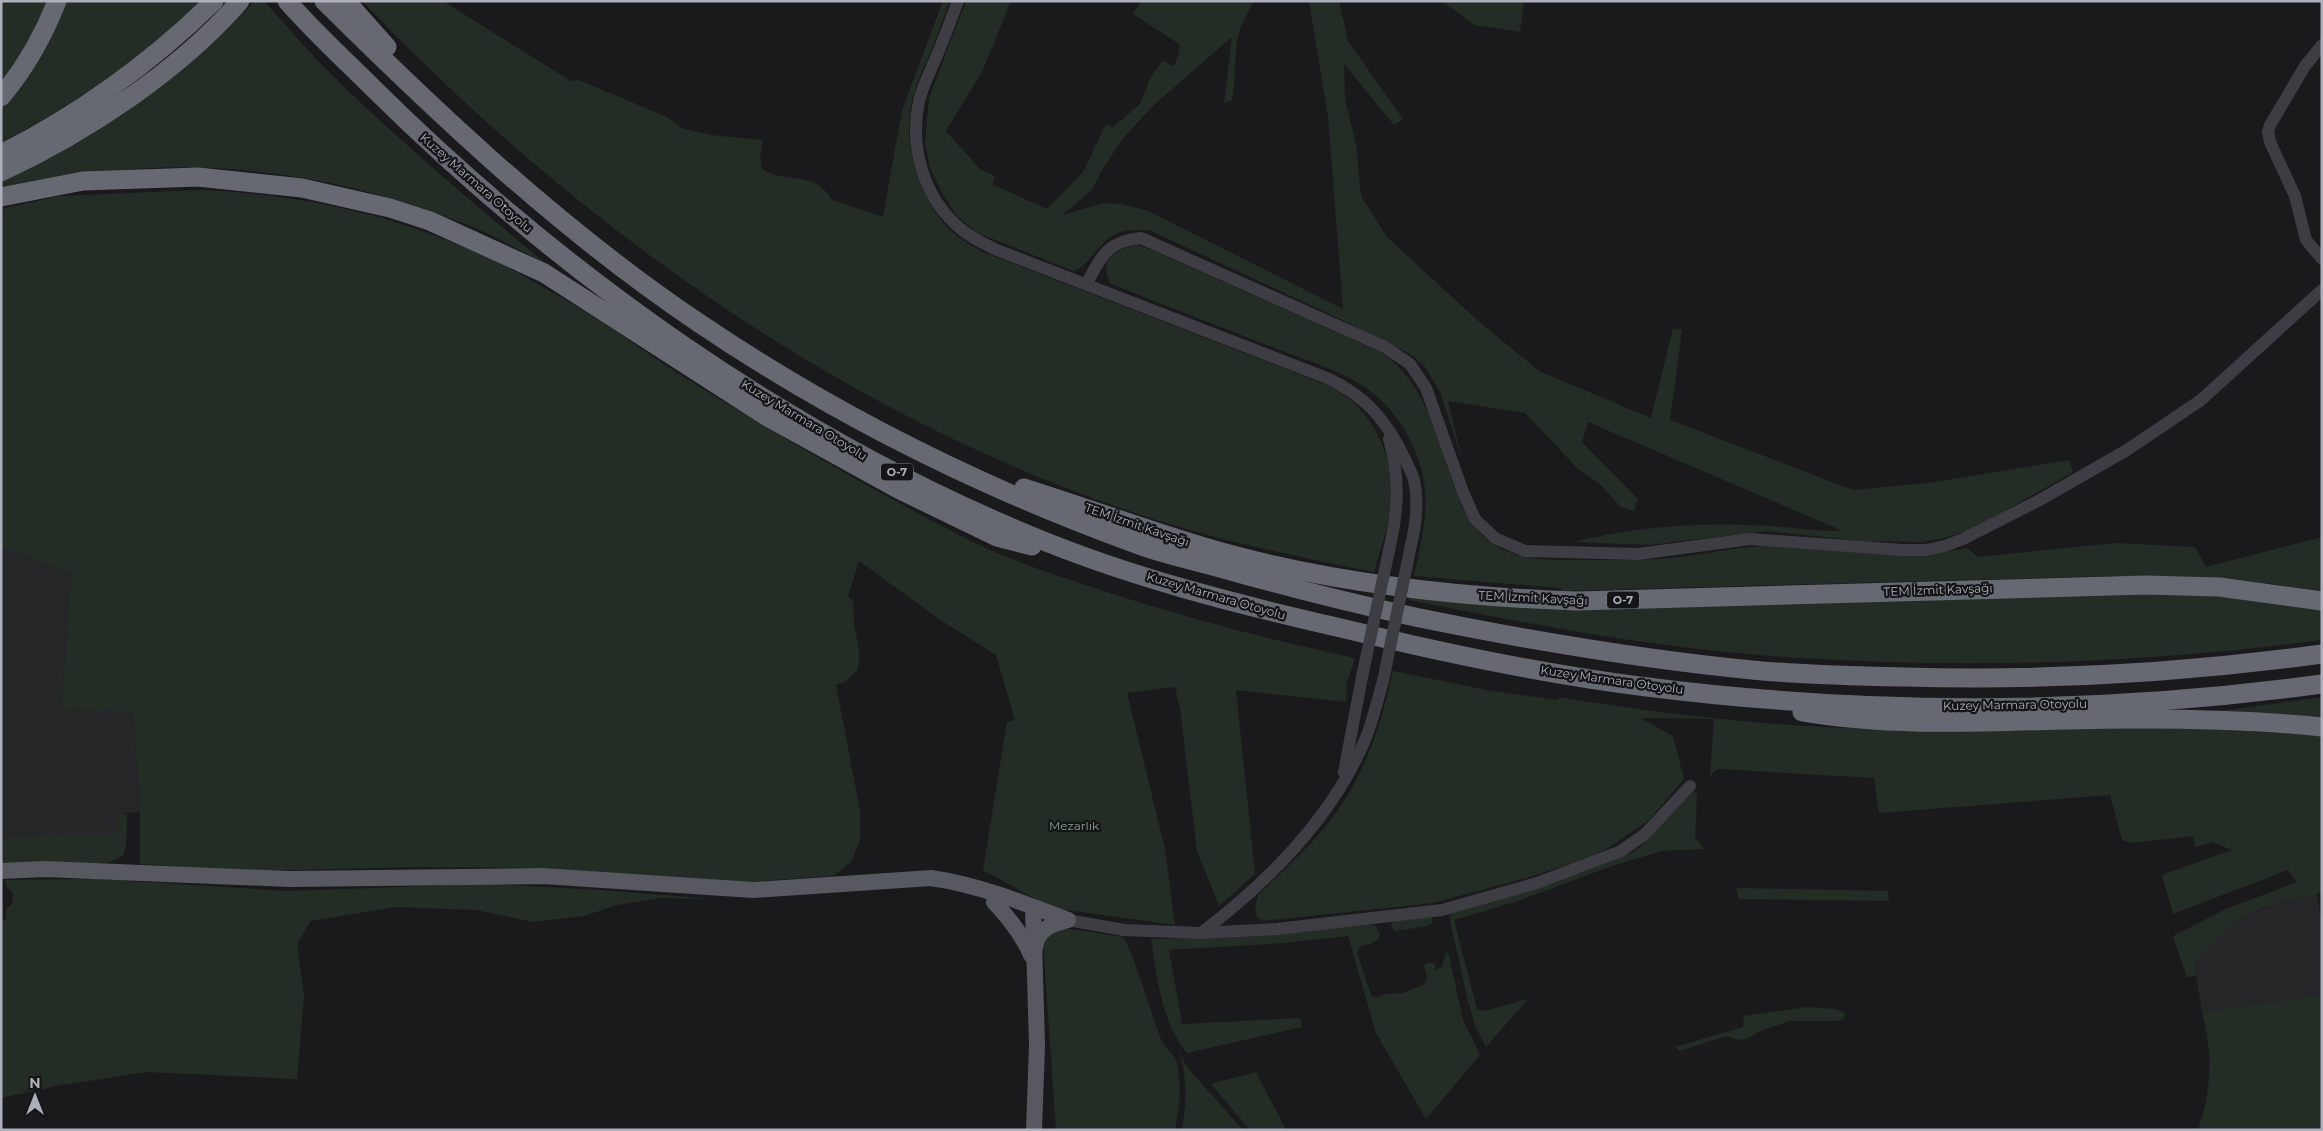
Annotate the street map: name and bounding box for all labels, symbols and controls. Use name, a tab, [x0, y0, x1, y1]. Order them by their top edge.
street label: Kuzey Marmara Otoyolu	[417, 130, 536, 236]
street label: Kuzey Marmara Otoyolu	[739, 376, 870, 463]
road number: O-7	[881, 464, 913, 481]
street label: TEM İzmit Kavşağı	[1083, 500, 1191, 549]
street label: Kuzey Marmara Otoyolu	[1145, 568, 1287, 623]
street label: TEM İzmit Kavşağı	[1883, 580, 1993, 599]
street label: TEM İzmit Kavşağı	[1478, 587, 1588, 608]
road number: O-7	[1607, 592, 1639, 608]
street label: Kuzey Marmara Otoyolu	[1540, 662, 1684, 697]
street label: Kuzey Marmara Otoyolu	[1943, 696, 2087, 713]
park label: Mezarlık	[1049, 818, 1100, 833]
north arrow	[10, 1071, 60, 1121]
text: N	[29, 1074, 41, 1092]

